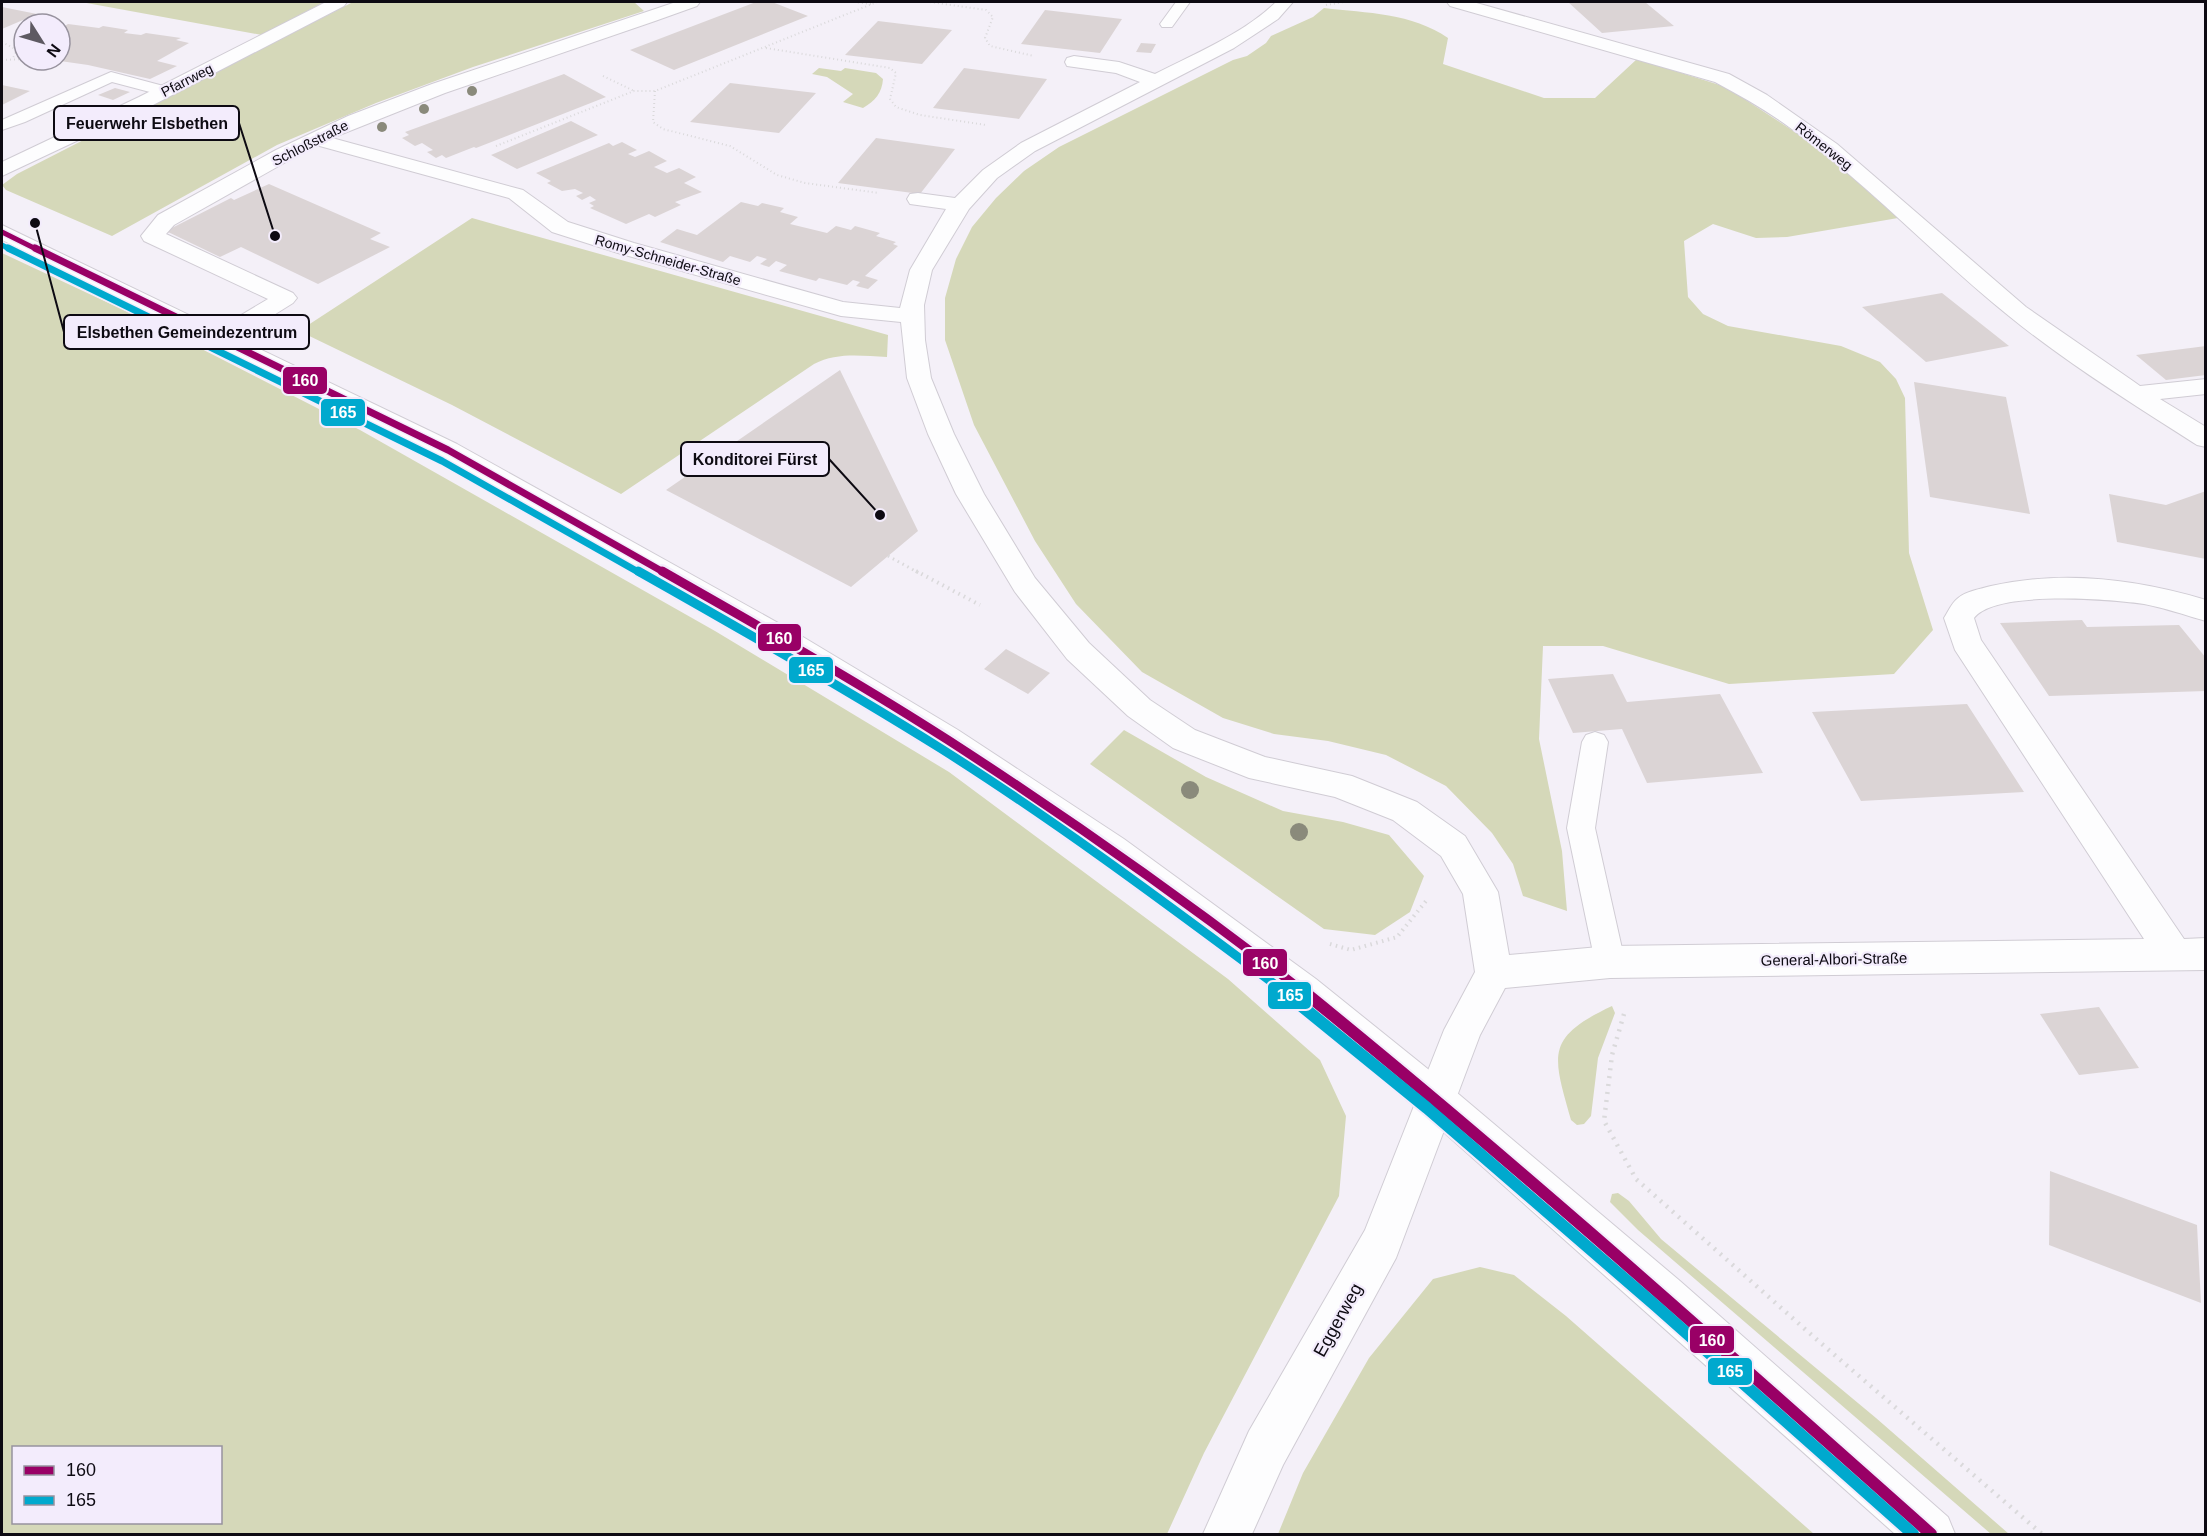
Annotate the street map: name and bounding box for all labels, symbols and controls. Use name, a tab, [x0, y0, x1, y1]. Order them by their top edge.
north arrow	[12, 12, 72, 72]
text: N	[43, 41, 64, 60]
street label: Pfarrweg	[158, 60, 216, 100]
callout: Feuerwehr Elsbethen	[54, 106, 239, 140]
text: Feuerwehr Elsbethen	[66, 115, 228, 132]
street label: Schloßstraße	[269, 117, 351, 169]
street label: Römerweg	[1792, 119, 1856, 173]
street label: Romy-Schneider-Straße	[593, 232, 743, 289]
callout: Elsbethen Gemeindezentrum	[64, 315, 309, 349]
text: Elsbethen Gemeindezentrum	[77, 324, 297, 341]
line badge: 160	[282, 366, 328, 395]
text: 160	[292, 372, 318, 389]
line badge: 165	[320, 398, 366, 427]
text: 165	[330, 404, 356, 421]
callout: Konditorei Fürst	[681, 442, 829, 476]
text: Konditorei Fürst	[693, 451, 818, 468]
line badge: 160	[757, 623, 802, 652]
text: 160	[766, 630, 792, 647]
line badge: 165	[788, 656, 834, 684]
text: 165	[798, 662, 824, 679]
line badge: 160	[1242, 948, 1288, 977]
street label: General-Albori-Straße	[1761, 949, 1907, 969]
text: 160	[1252, 955, 1278, 972]
line badge: 165	[1267, 981, 1312, 1010]
text: 165	[1277, 987, 1303, 1004]
street label: Eggerweg	[1310, 1280, 1366, 1360]
line badge: 160	[1689, 1325, 1735, 1354]
text: 160	[1699, 1332, 1725, 1349]
line badge: 165	[1707, 1357, 1753, 1386]
text: 165	[1717, 1363, 1743, 1380]
legend	[12, 1446, 222, 1524]
text: 160	[66, 1460, 96, 1480]
text: 165	[66, 1490, 96, 1510]

